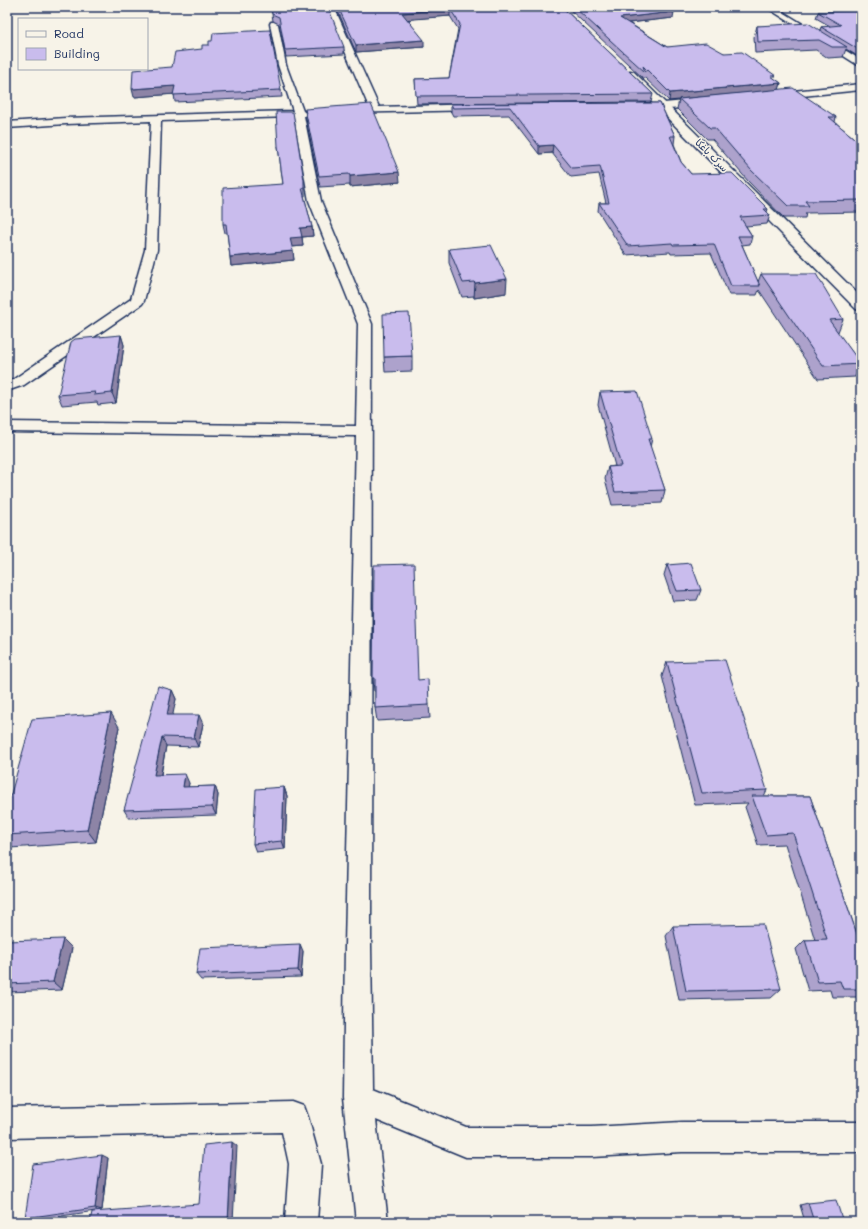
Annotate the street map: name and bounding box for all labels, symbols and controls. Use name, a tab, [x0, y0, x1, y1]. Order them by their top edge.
legend	[18, 18, 148, 70]
text: Road	[54, 25, 84, 41]
text: Building	[54, 45, 100, 61]
street label: سرک باغکا	[692, 135, 732, 175]

